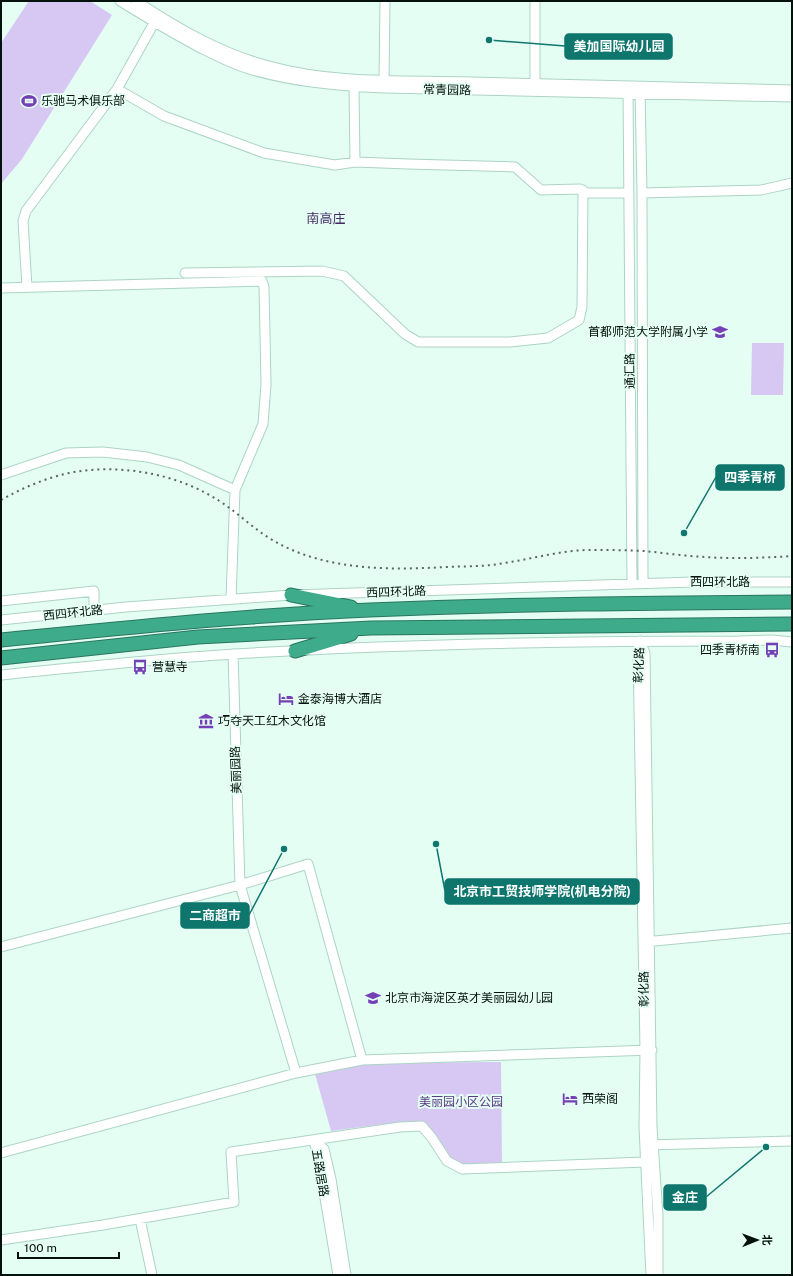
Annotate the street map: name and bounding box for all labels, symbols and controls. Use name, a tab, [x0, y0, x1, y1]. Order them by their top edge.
callout: 美加国际幼儿园	[565, 34, 672, 59]
text: 美加国际幼儿园	[573, 39, 665, 54]
street label: 常青园路	[423, 83, 471, 97]
sports icon: 乐驰马术俱乐部	[20, 92, 38, 110]
place label: 乐驰马术俱乐部	[41, 94, 125, 108]
district label: 南高庄	[306, 211, 346, 226]
school or university icon: 首都师范大学附属小学	[711, 323, 729, 341]
place label: 首都师范大学附属小学	[588, 325, 708, 339]
street label: 通汇路	[623, 353, 637, 389]
callout: 四季青桥	[716, 465, 784, 490]
text: 四季青桥	[724, 470, 776, 485]
street label: 西四环北路	[690, 575, 750, 589]
street label: 西四环北路	[366, 584, 426, 600]
street label: 西四环北路	[42, 603, 104, 623]
bus stop icon: 四季青桥南	[763, 641, 781, 659]
place label: 四季青桥南	[700, 643, 760, 657]
street label: 彰化路	[631, 647, 647, 683]
bus stop icon: 营慧寺	[131, 658, 149, 676]
place label: 营慧寺	[152, 660, 188, 674]
hotel icon: 金泰海博大酒店	[277, 690, 295, 708]
place label: 金泰海博大酒店	[298, 692, 382, 706]
museum icon: 巧夺天工红木文化馆	[197, 712, 215, 730]
place label: 巧夺天工红木文化馆	[218, 714, 326, 728]
street label: 美丽园路	[228, 746, 244, 794]
callout: 北京市工贸技师学院(机电分院)	[445, 879, 639, 904]
text: 北京市工贸技师学院(机电分院)	[453, 884, 631, 899]
callout: 二商超市	[181, 903, 249, 928]
text: 二商超市	[189, 908, 241, 923]
street label: 彰化路	[637, 971, 651, 1007]
school or university icon: 北京市海淀区英才美丽园幼儿园	[364, 989, 382, 1007]
place label: 北京市海淀区英才美丽园幼儿园	[385, 991, 553, 1005]
hotel icon: 西荣阁	[561, 1090, 579, 1108]
place label: 西荣阁	[582, 1092, 618, 1106]
park label: 美丽园小区公园	[419, 1095, 503, 1109]
street label: 五路居路	[309, 1148, 331, 1198]
callout: 金庄	[664, 1185, 706, 1210]
text: 金庄	[672, 1190, 698, 1205]
north arrow	[737, 1220, 777, 1260]
scale bar	[18, 1234, 119, 1260]
text: 北	[761, 1234, 773, 1245]
text: 100 m	[24, 1241, 57, 1255]

